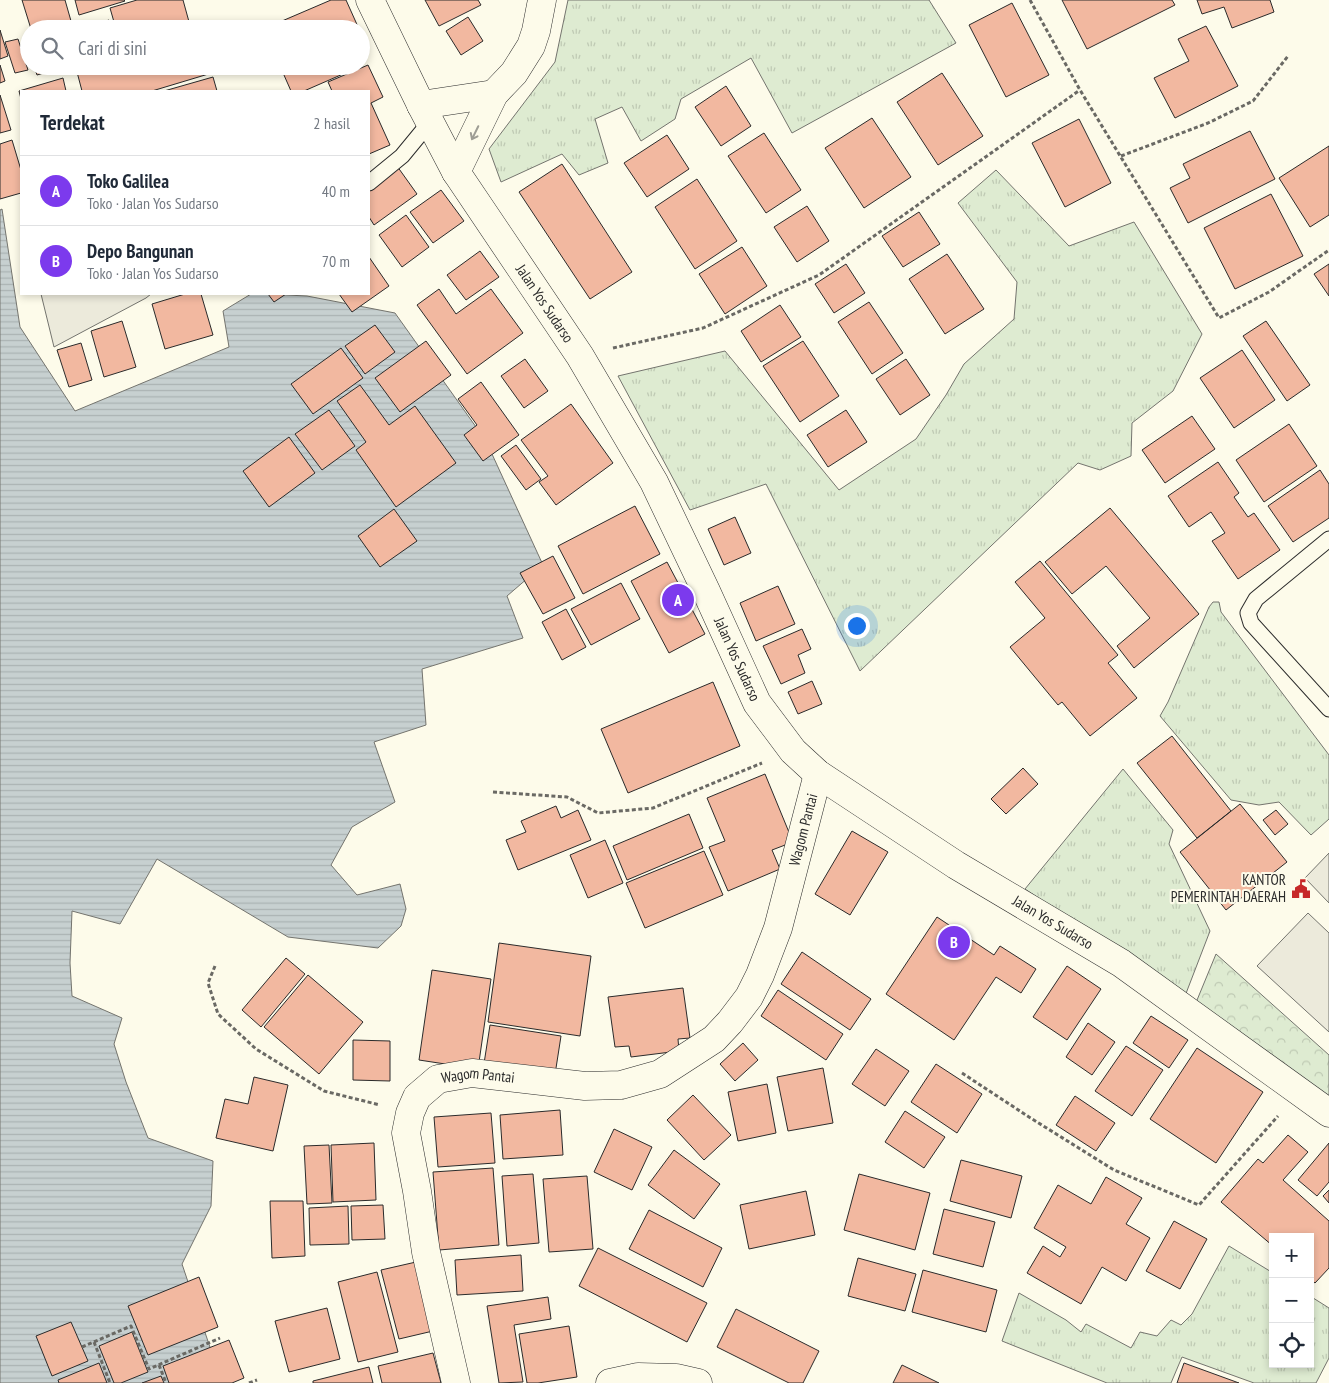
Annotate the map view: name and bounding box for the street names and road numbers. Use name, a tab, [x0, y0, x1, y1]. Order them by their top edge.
street label: Jalan Yos Sudarso	[511, 260, 578, 346]
street label: Jalan Yos Sudarso	[710, 613, 765, 704]
street label: Wagom Pantai	[785, 791, 822, 868]
street label: Jalan Yos Sudarso	[1009, 890, 1097, 953]
street label: Wagom Pantai	[440, 1063, 516, 1087]

